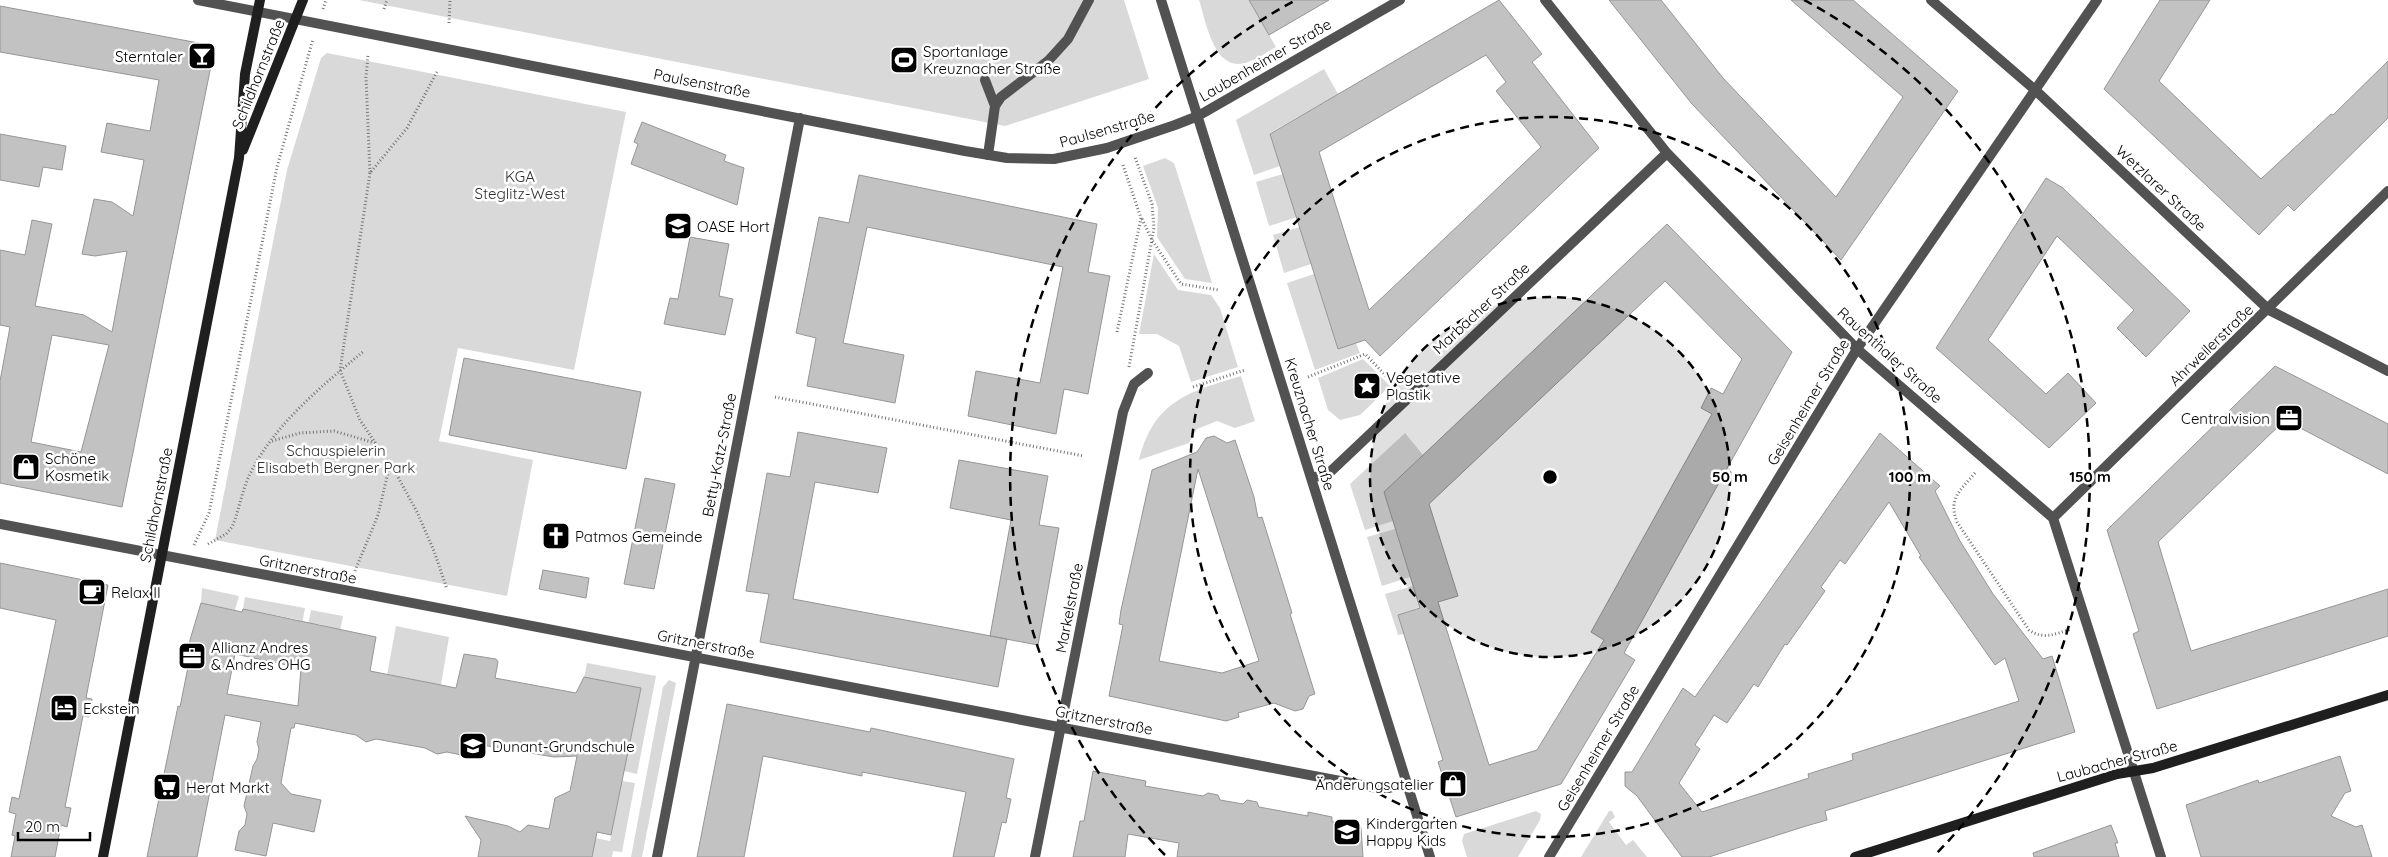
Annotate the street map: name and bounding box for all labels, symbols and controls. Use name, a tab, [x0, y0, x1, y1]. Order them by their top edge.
street label: Laubenheimer Straße	[1195, 14, 1335, 106]
street label: Schildhornstraße	[227, 16, 289, 132]
bar icon: Sterntaler	[187, 41, 217, 71]
place label: Sportanlage Kreuznacher Straße	[923, 42, 1061, 78]
sports icon: Sportanlage Kreuznacher Straße	[889, 45, 919, 75]
place label: Sterntaler	[115, 47, 183, 66]
street label: Paulsenstraße	[652, 64, 752, 102]
street label: Paulsenstraße	[1057, 106, 1157, 152]
street label: Wetzlarer Straße	[2112, 141, 2210, 235]
park label: KGA Steglitz-West	[475, 167, 565, 203]
school or university icon: OASE Hort	[663, 211, 693, 241]
place label: OASE Hort	[697, 217, 770, 236]
street label: Marbacher Straße	[1428, 258, 1534, 358]
street label: Ahrweilerstraße	[2165, 300, 2257, 390]
street label: Rauenthaler Straße	[1834, 303, 1946, 407]
street label: Geisenheimer Straße	[1763, 335, 1853, 469]
street label: Kreuznacher Straße	[1281, 355, 1339, 493]
place label: Vegetative Plastik	[1386, 368, 1460, 404]
place icon: Vegetative Plastik	[1352, 371, 1382, 401]
street label: Betty-Katz-Straße	[698, 391, 740, 519]
office icon: Centralvision	[2274, 403, 2304, 433]
place label: Centralvision	[2181, 409, 2270, 428]
park label: Schauspielerin Elisabeth Bergner Park	[257, 441, 415, 477]
street label: Schildhornstraße	[136, 446, 176, 564]
place label: Schöne Kosmetik	[45, 449, 109, 485]
shop icon: Schöne Kosmetik	[11, 452, 41, 482]
text: 50 m	[1712, 467, 1748, 486]
text: 100 m	[1889, 467, 1931, 486]
text: 150 m	[2069, 467, 2111, 486]
centre of rings	[1541, 468, 1559, 486]
church icon: Patmos Gemeinde	[541, 521, 571, 551]
place label: Patmos Gemeinde	[575, 527, 702, 546]
street label: Gritznerstraße	[258, 550, 358, 588]
street label: Markelstraße	[1051, 561, 1087, 655]
cafe icon: Relax II	[77, 577, 107, 607]
place label: Relax II	[111, 583, 161, 602]
street label: Gritznerstraße	[656, 625, 756, 663]
place label: Allianz Andres & Andres OHG	[211, 638, 311, 674]
office icon: Allianz Andres & Andres OHG	[177, 641, 207, 671]
street label: Geisenheimer Straße	[1553, 681, 1643, 815]
hotel icon: Eckstein	[49, 693, 79, 723]
place label: Eckstein	[83, 699, 140, 718]
street label: Gritznerstraße	[1054, 701, 1154, 739]
school or university icon: Dunant-Grundschule	[458, 731, 488, 761]
street label: Laubacher Straße	[2055, 736, 2179, 786]
place label: Dunant-Grundschule	[492, 737, 635, 756]
shop icon: Änderungsatelier	[1438, 769, 1468, 799]
supermarket icon: Herat Markt	[152, 772, 182, 802]
place label: Änderungsatelier	[1315, 775, 1434, 794]
place label: Herat Markt	[186, 778, 270, 797]
scale bar	[18, 810, 90, 842]
place label: Kindergarten Happy Kids	[1366, 814, 1457, 850]
text: 20 m	[25, 817, 60, 836]
school or university icon: Kindergarten Happy Kids	[1332, 817, 1362, 847]

